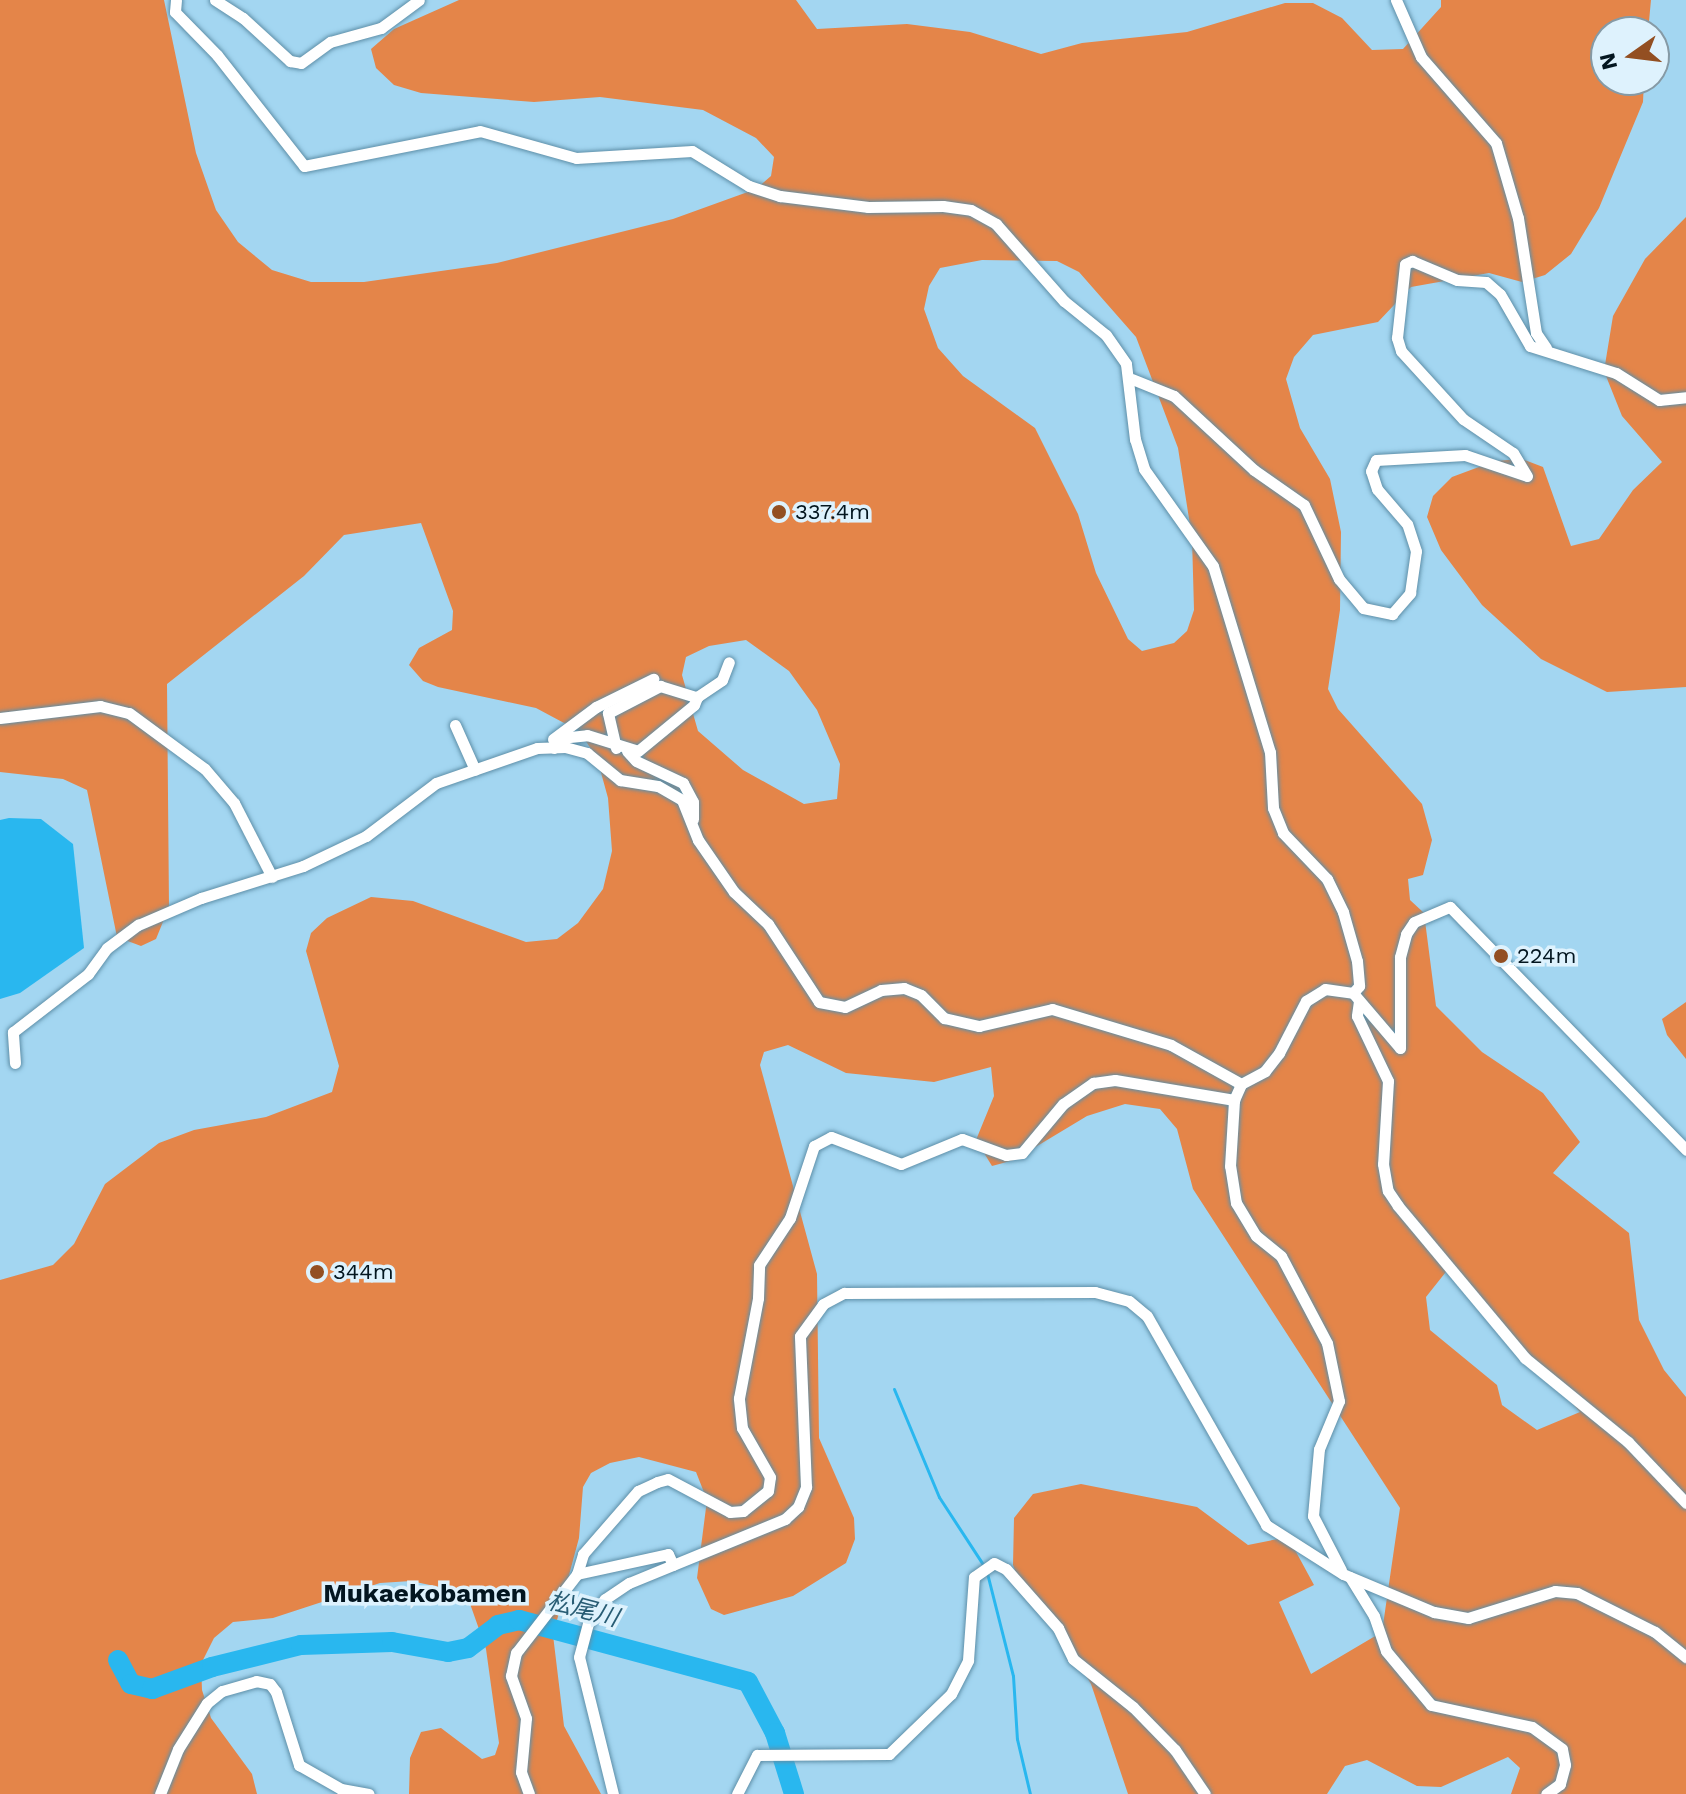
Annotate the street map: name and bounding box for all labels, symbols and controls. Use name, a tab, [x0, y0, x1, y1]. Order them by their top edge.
north arrow	[1590, 16, 1670, 96]
text: N	[1594, 51, 1622, 72]
place label: 337.4m	[795, 499, 870, 525]
marker: 337.4m	[770, 503, 788, 521]
place label: 224m	[1517, 943, 1576, 969]
marker: 224m	[1492, 947, 1510, 965]
place label: 344m	[333, 1259, 394, 1285]
marker: 344m	[308, 1263, 326, 1281]
district label: Mukaekobamen	[323, 1578, 527, 1610]
water label: 松尾川	[544, 1587, 622, 1633]

